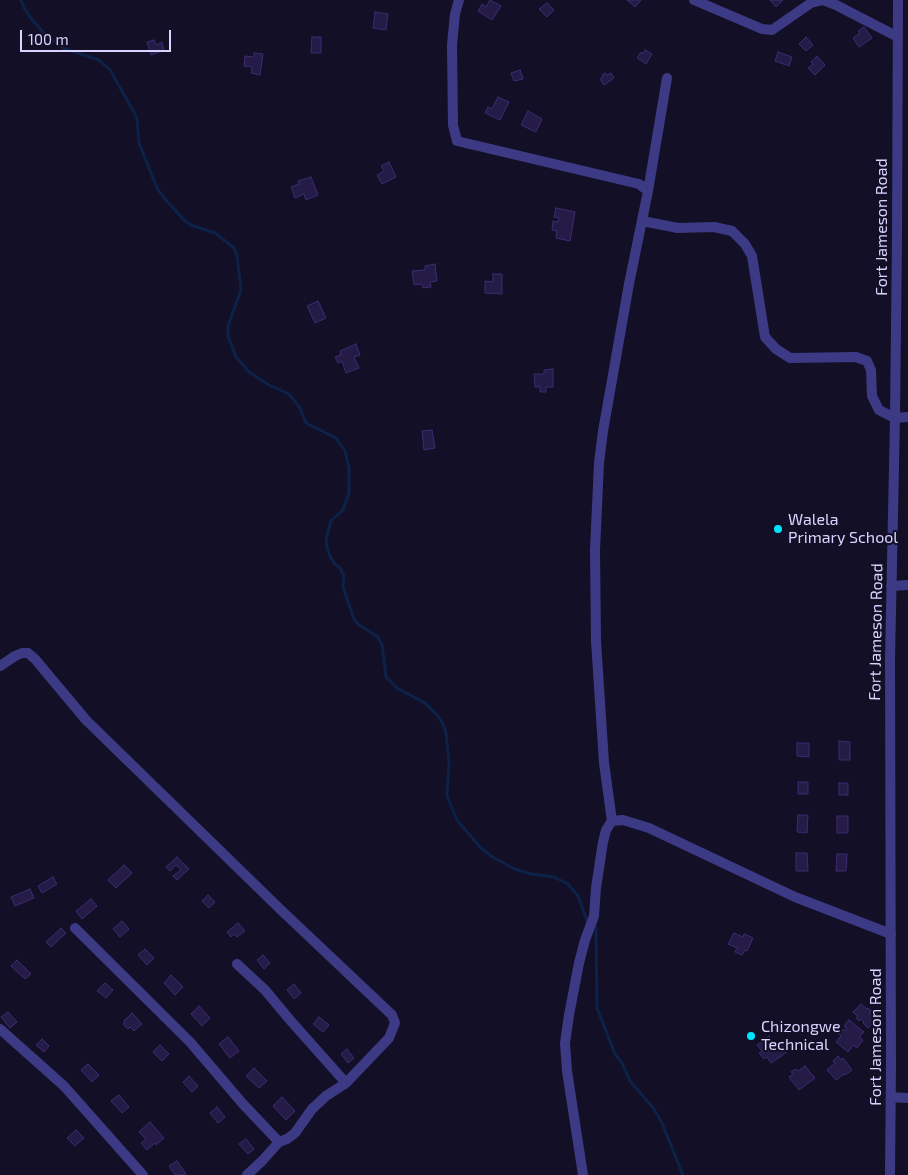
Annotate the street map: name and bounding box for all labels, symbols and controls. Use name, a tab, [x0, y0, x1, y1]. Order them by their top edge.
scale bar	[22, 20, 174, 52]
text: 100 m	[28, 30, 69, 48]
street label: Fort Jameson Road	[872, 158, 892, 296]
place label: Walela Primary School	[788, 510, 898, 548]
marker: Walela Primary School	[772, 523, 784, 535]
street label: Fort Jameson Road	[865, 563, 887, 701]
street label: Fort Jameson Road	[866, 968, 886, 1106]
place label: Chizongwe Technical	[761, 1017, 841, 1055]
marker: Chizongwe Technical	[745, 1030, 757, 1042]

